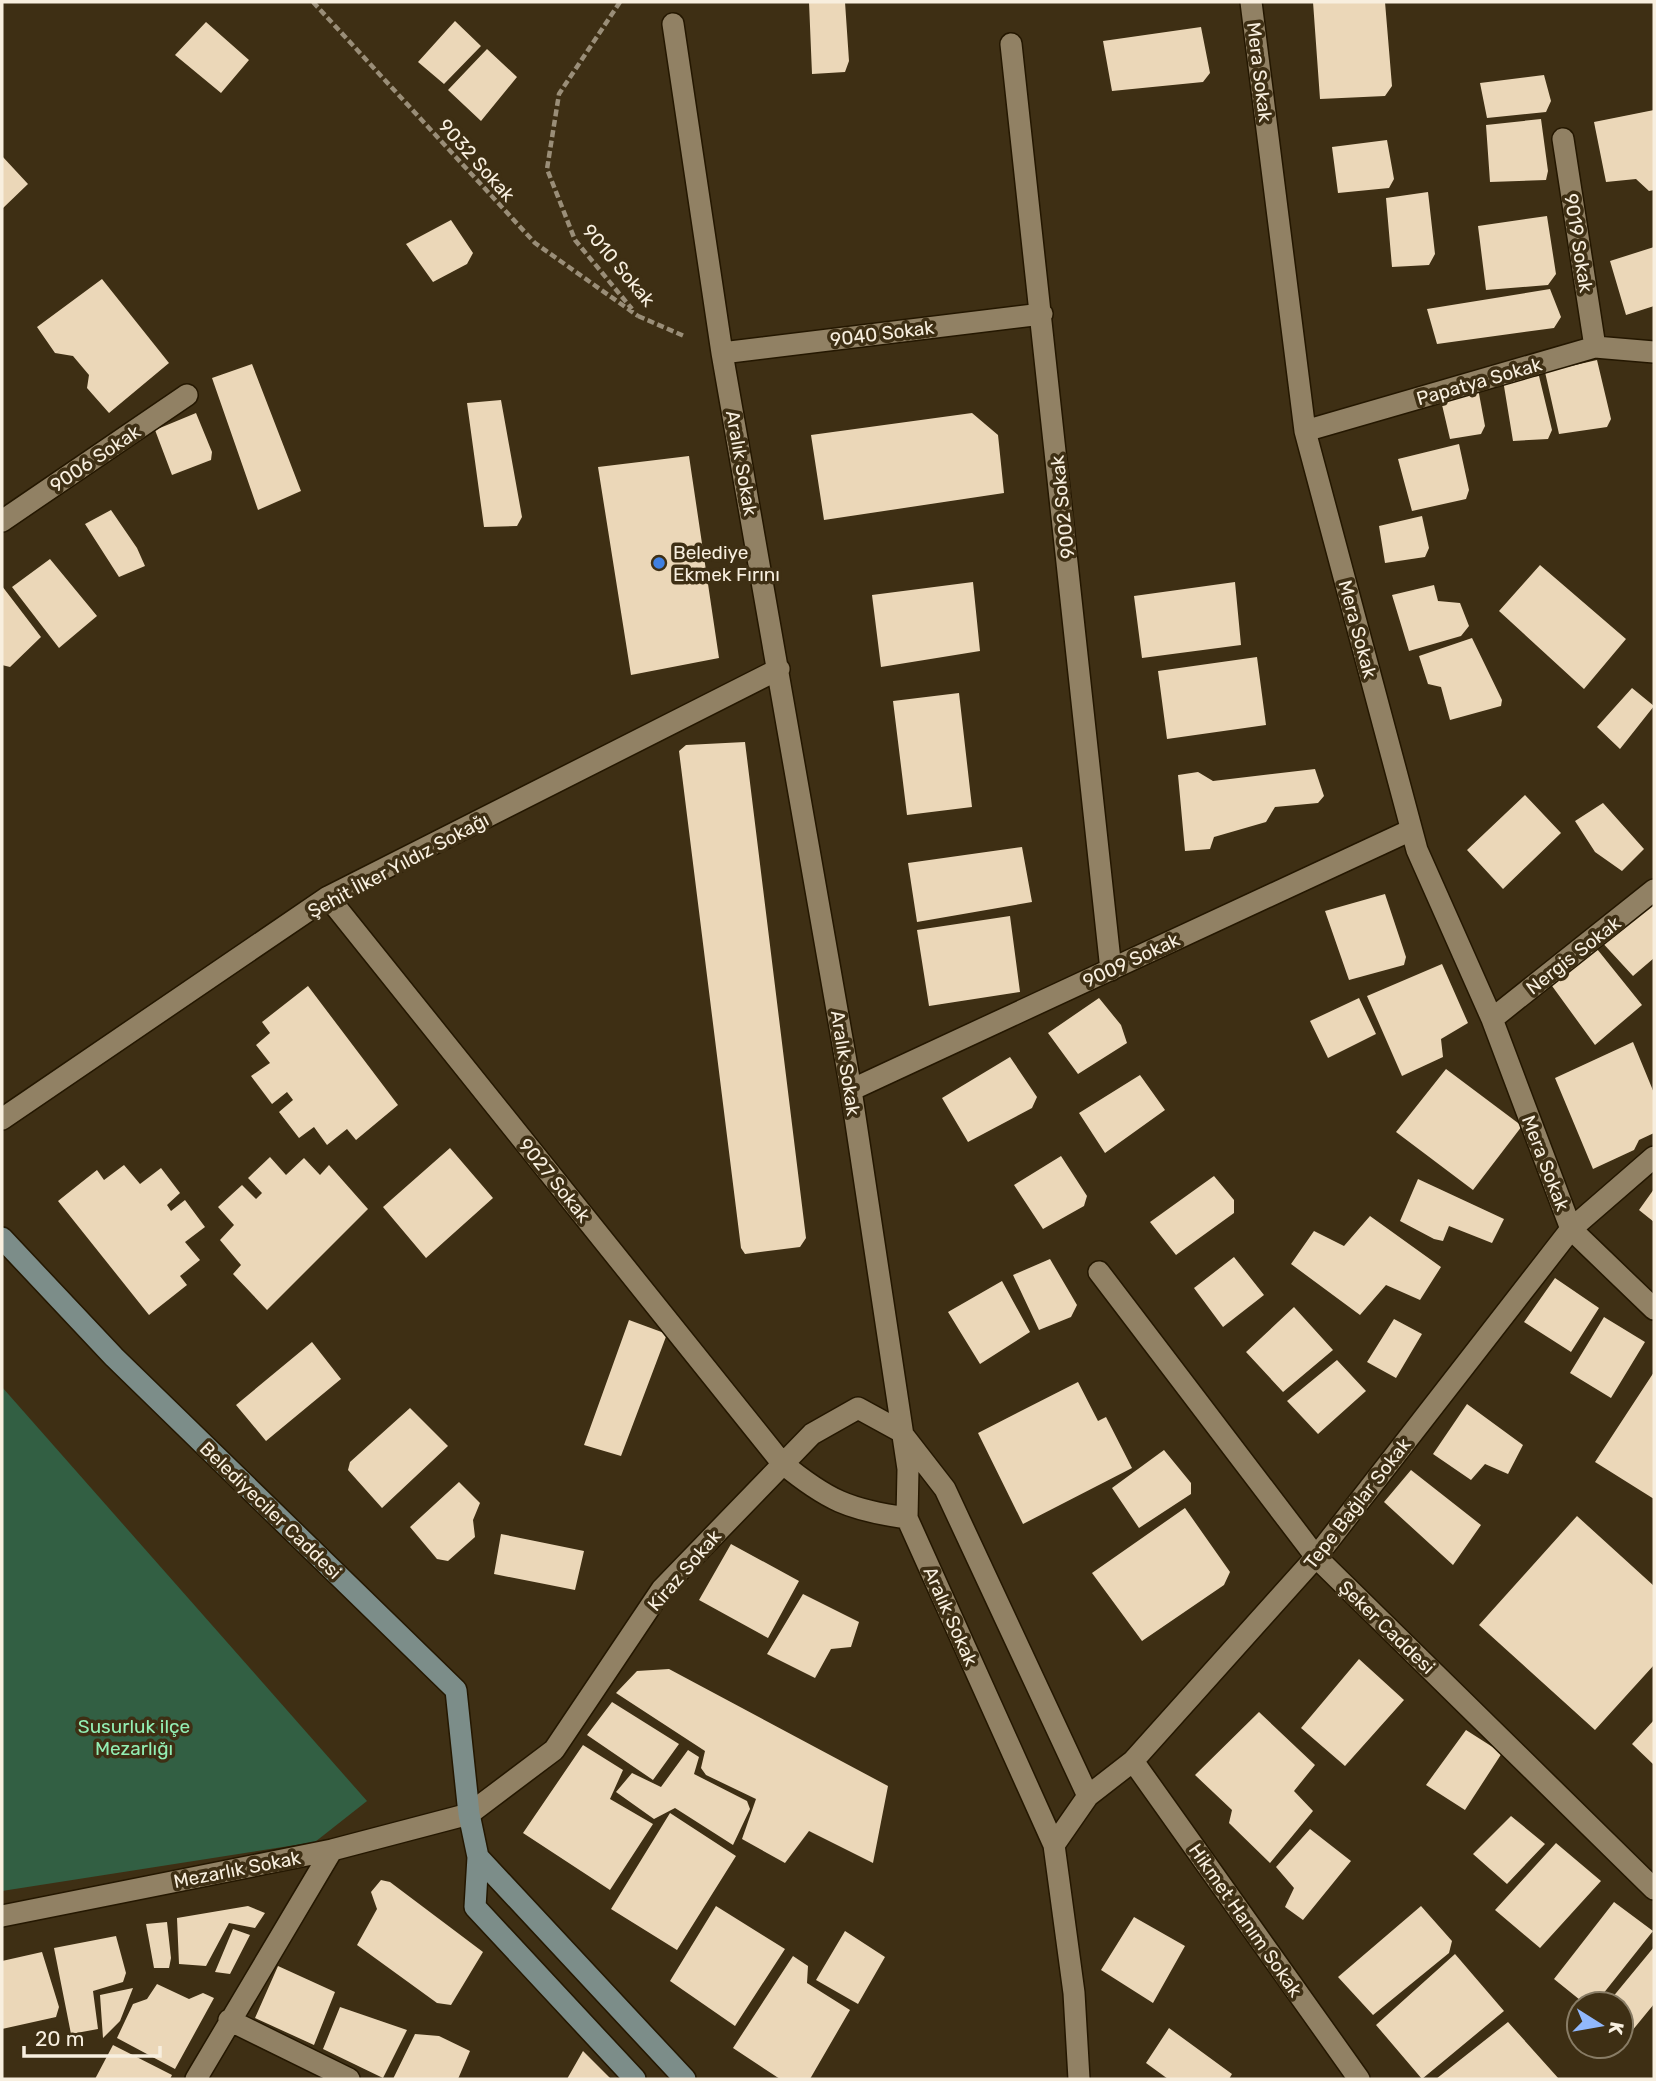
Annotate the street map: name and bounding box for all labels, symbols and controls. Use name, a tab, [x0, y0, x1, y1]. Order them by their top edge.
street label: Mera Sokak	[1242, 21, 1277, 124]
street label: 9032 Sokak	[434, 114, 520, 207]
street label: 9019 Sokak	[1559, 192, 1598, 294]
street label: 9010 Sokak	[577, 219, 660, 311]
street label: 9040 Sokak	[829, 316, 936, 351]
street label: Papatya Sokak	[1414, 353, 1545, 410]
street label: Aralık Sokak	[721, 409, 762, 518]
street label: 9006 Sokak	[46, 420, 145, 497]
street label: 9002 Sokak	[1046, 454, 1079, 560]
place label: Belediye Ekmek Fırını	[673, 541, 780, 586]
marker: Belediye Ekmek Fırını	[651, 555, 667, 571]
street label: Mera Sokak	[1333, 578, 1382, 681]
street label: Şehit İlker Yıldız Sokağı	[304, 808, 493, 923]
street label: Nergis Sokak	[1521, 911, 1625, 999]
street label: 9009 Sokak	[1079, 928, 1183, 993]
street label: Aralık Sokak	[826, 1009, 865, 1118]
street label: Mera Sokak	[1517, 1112, 1574, 1214]
street label: 9027 Sokak	[514, 1134, 596, 1227]
street label: Tepe Bağlar Sokak	[1299, 1433, 1416, 1573]
street label: Belediyeciler Caddesi	[195, 1437, 346, 1584]
street label: Kiraz Sokak	[643, 1525, 726, 1616]
street label: Aralık Sokak	[918, 1563, 983, 1670]
street label: Şeker Caddesi	[1334, 1576, 1439, 1679]
park label: Susurluk ilçe Mezarlığı	[78, 1715, 190, 1760]
street label: Hikmet Hanım Sokak	[1184, 1839, 1307, 2002]
street label: Mezarlık Sokak	[171, 1846, 303, 1893]
north arrow	[1565, 1990, 1635, 2060]
scale bar	[24, 2014, 161, 2058]
text: K	[1604, 2020, 1629, 2037]
text: 20 m	[35, 2026, 84, 2051]

